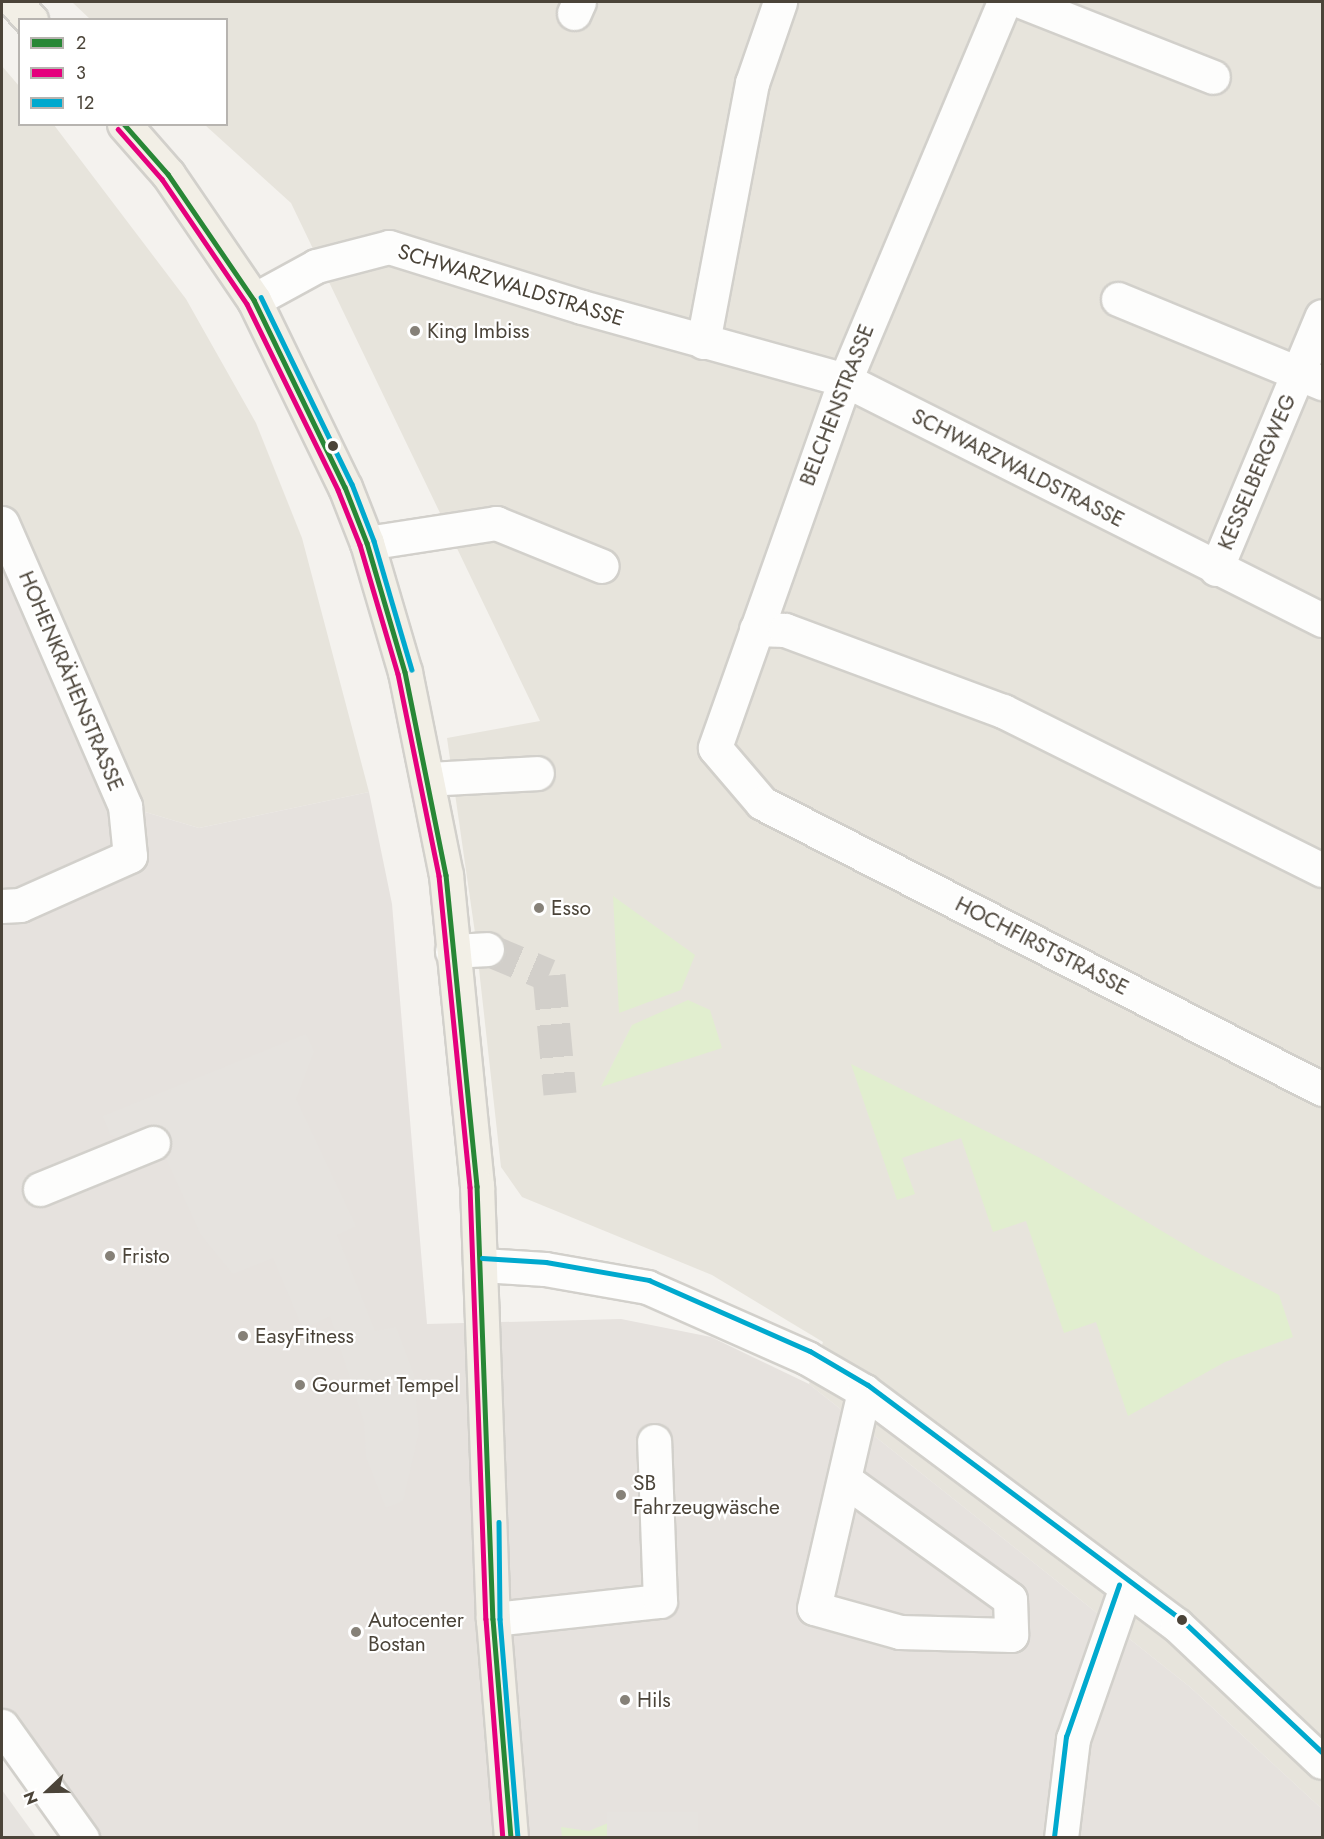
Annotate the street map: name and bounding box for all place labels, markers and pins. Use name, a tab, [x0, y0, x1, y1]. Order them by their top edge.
place label: King Imbiss	[427, 318, 530, 344]
marker: King Imbiss	[408, 324, 422, 338]
unlabelled marker	[327, 440, 339, 452]
place label: Esso	[551, 895, 591, 921]
marker: Esso	[532, 901, 546, 915]
place label: Fristo	[122, 1243, 170, 1269]
marker: Fristo	[103, 1249, 117, 1263]
place label: EasyFitness	[255, 1323, 354, 1349]
marker: EasyFitness	[236, 1329, 250, 1343]
place label: Gourmet Tempel	[312, 1372, 459, 1398]
marker: Gourmet Tempel	[293, 1378, 307, 1392]
place label: SB Fahrzeugwäsche	[633, 1470, 780, 1520]
marker: SB Fahrzeugwäsche	[614, 1488, 628, 1502]
place label: Autocenter Bostan	[368, 1607, 464, 1657]
unlabelled marker	[1176, 1614, 1188, 1626]
marker: Autocenter Bostan	[349, 1625, 363, 1639]
place label: Hils	[637, 1687, 671, 1713]
marker: Hils	[618, 1693, 632, 1707]

